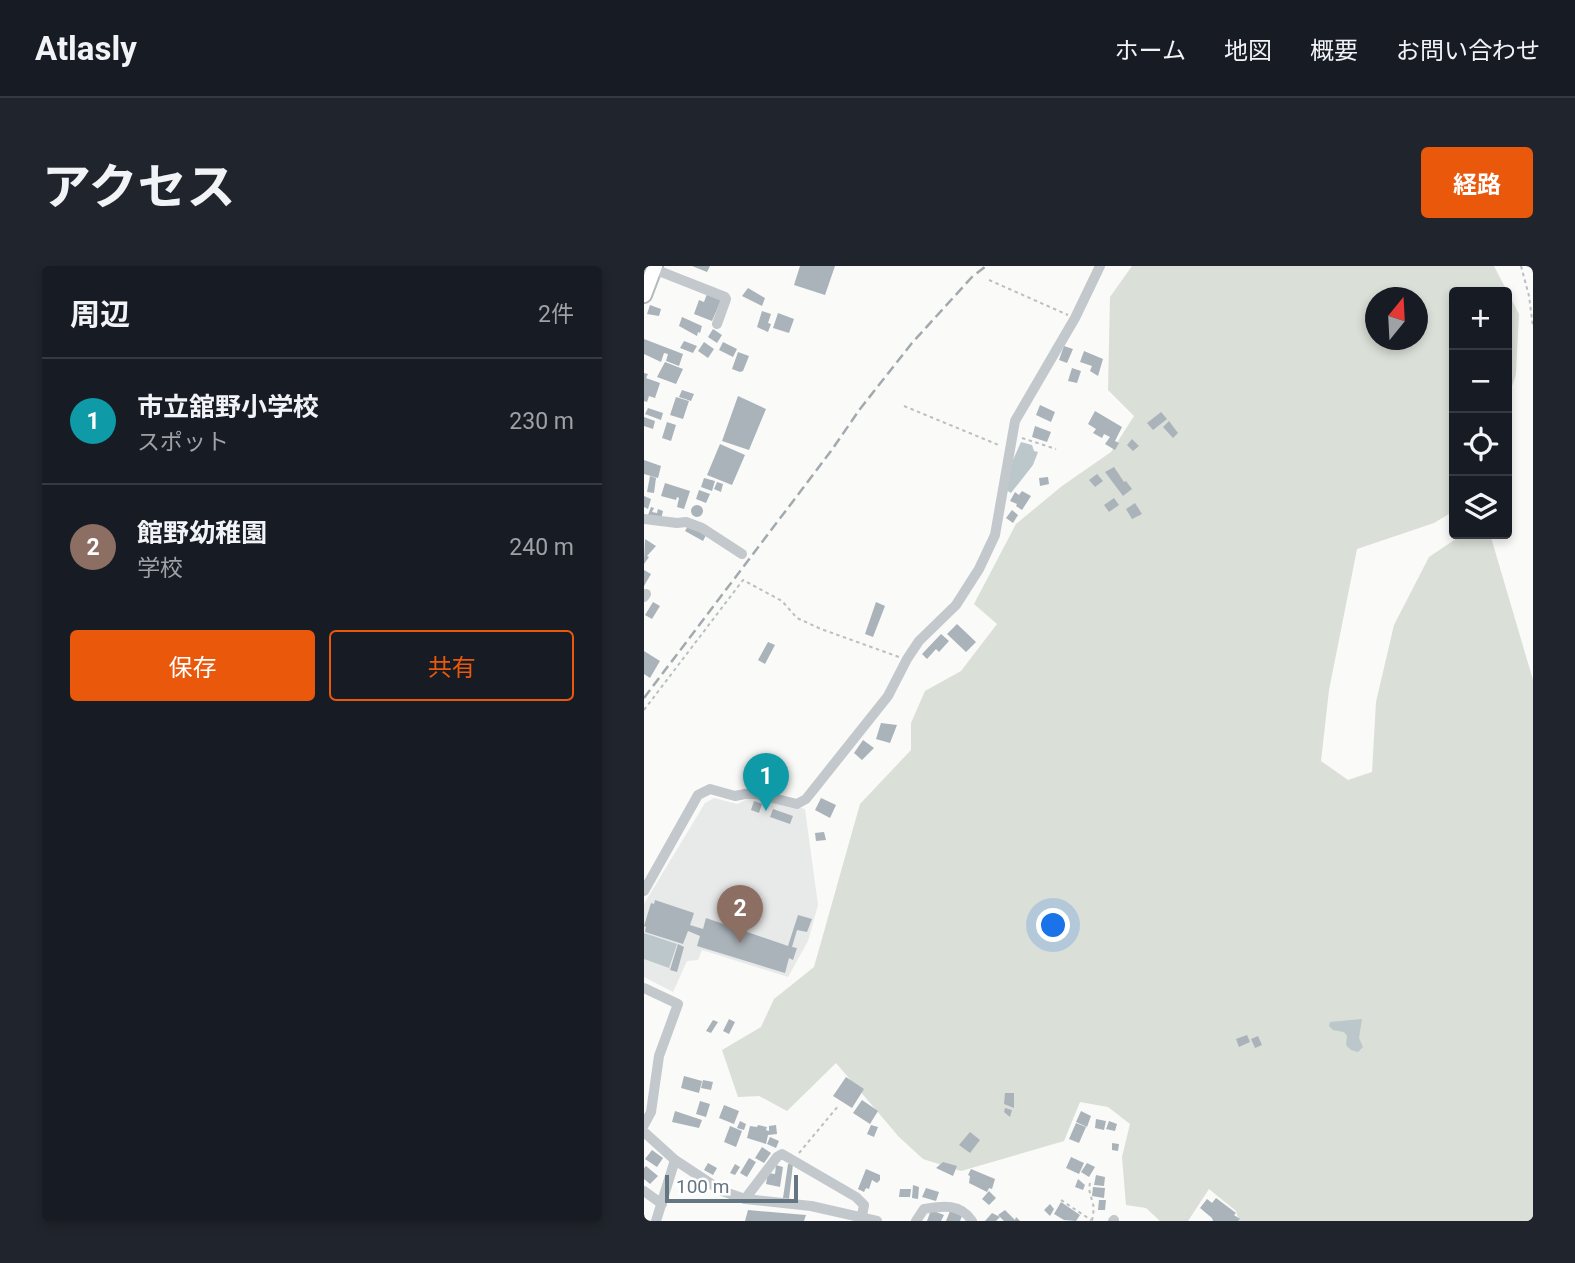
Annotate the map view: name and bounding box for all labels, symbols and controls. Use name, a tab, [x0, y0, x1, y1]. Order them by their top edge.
text: Atlasly	[35, 29, 137, 68]
text: ホーム	[1115, 37, 1186, 65]
text: 地図	[1224, 37, 1272, 65]
text: 概要	[1310, 37, 1358, 65]
text: お問い合わせ	[1396, 37, 1540, 65]
button: 経路	[1421, 147, 1533, 218]
text: アクセス	[42, 159, 236, 216]
north arrow	[1365, 287, 1428, 350]
map controls	[1449, 287, 1512, 539]
button: +	[1449, 287, 1512, 350]
text: 周辺	[70, 297, 130, 332]
text: 2件	[538, 301, 574, 328]
button: −	[1449, 350, 1512, 413]
text: 市立舘野小学校	[137, 392, 319, 422]
text: 1	[86, 408, 100, 435]
text: 230 m	[509, 408, 574, 435]
button: locate	[1449, 413, 1512, 476]
text: スポット	[137, 429, 229, 456]
button: layers	[1449, 476, 1512, 539]
text: 館野幼稚園	[137, 518, 267, 548]
text: 2	[86, 534, 100, 561]
text: 240 m	[509, 534, 574, 561]
text: 学校	[137, 555, 183, 582]
button: 保存	[70, 630, 315, 701]
button: 共有	[329, 630, 574, 701]
pin: 1	[743, 753, 789, 811]
pin: 2	[717, 885, 763, 943]
your location	[1036, 908, 1070, 942]
scale bar	[665, 1172, 798, 1204]
text: 100 m	[676, 1175, 729, 1198]

